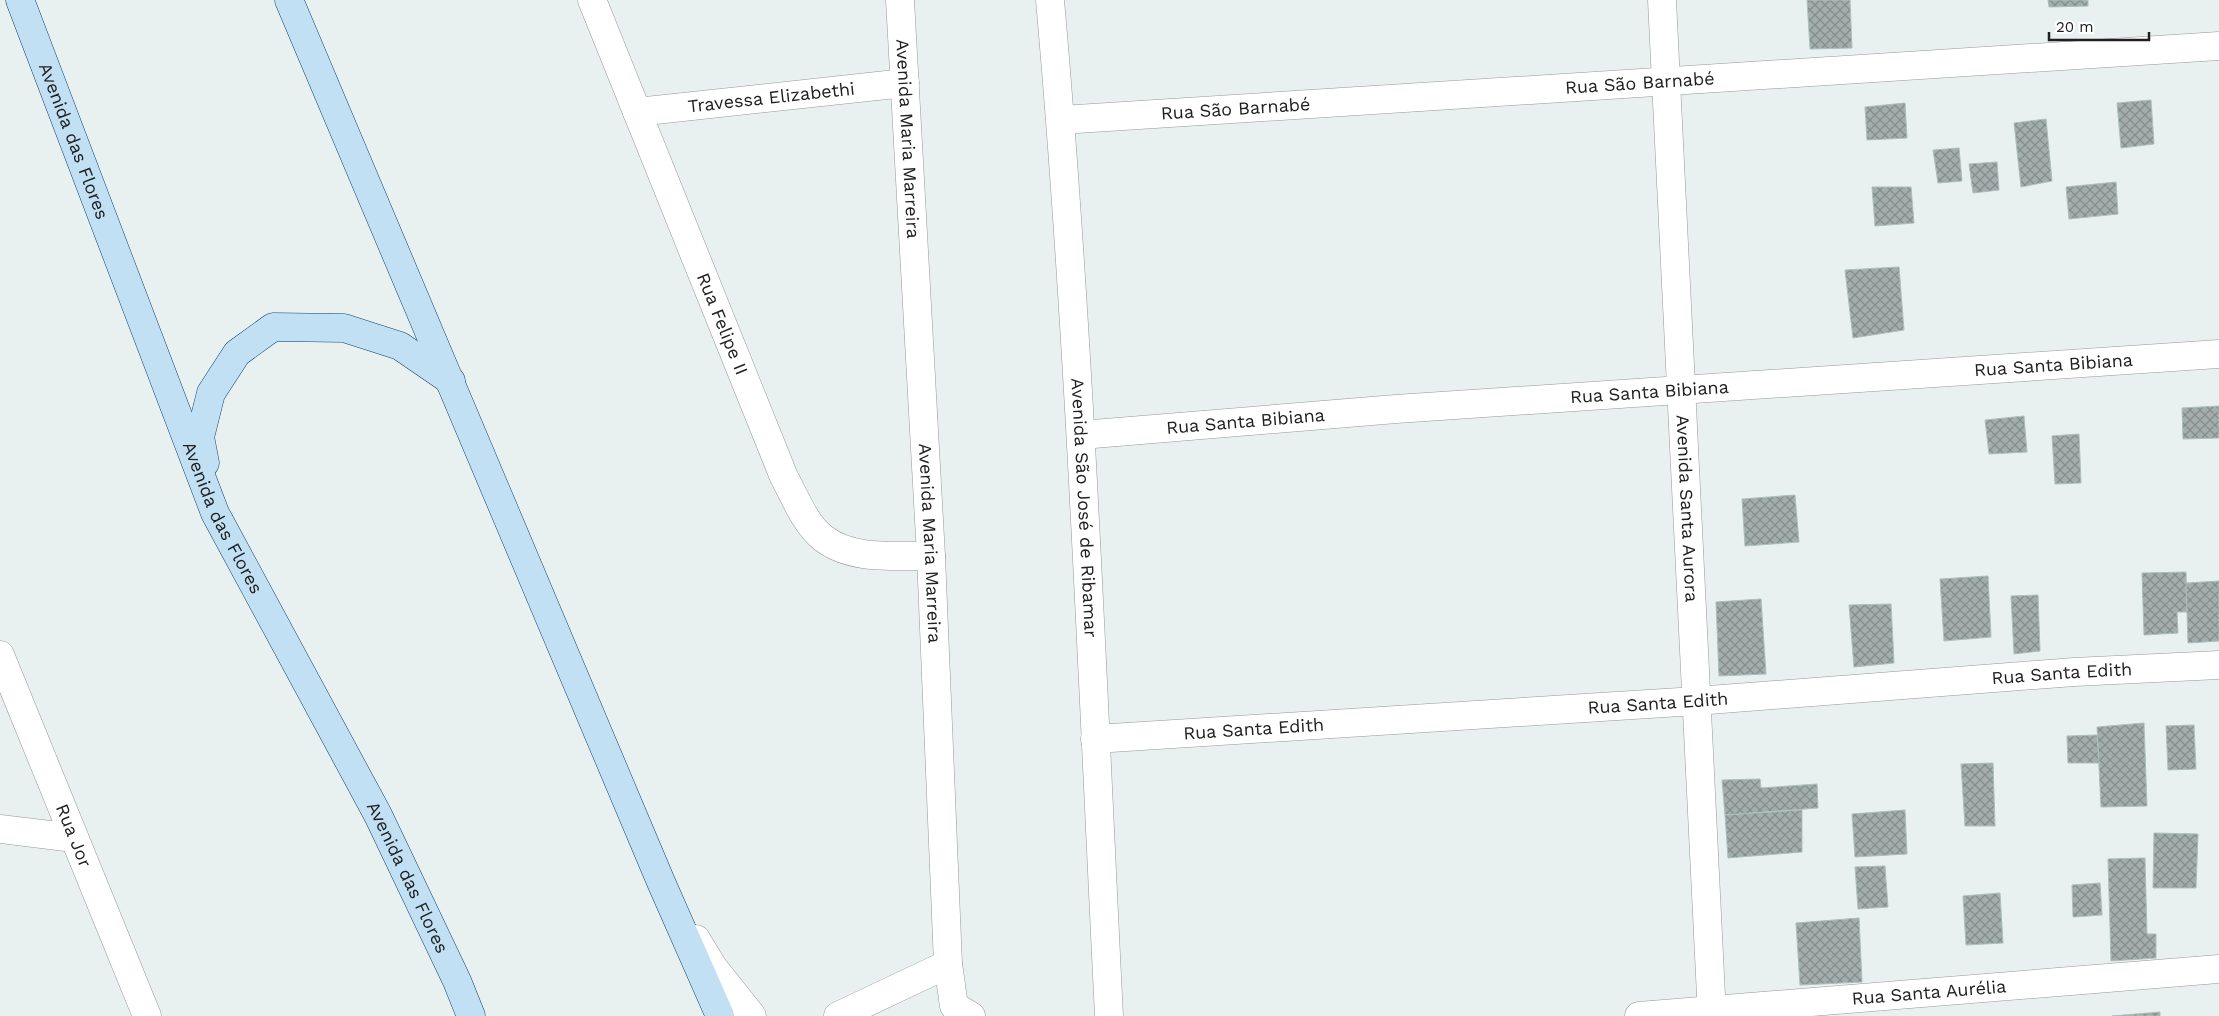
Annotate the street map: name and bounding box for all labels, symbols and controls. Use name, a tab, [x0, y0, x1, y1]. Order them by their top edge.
scale bar	[2049, 10, 2149, 42]
text: 20 m	[2056, 18, 2094, 36]
street label: Avenida Maria Marreira	[892, 38, 924, 239]
street label: Avenida das Flores	[35, 60, 113, 222]
street label: Rua São Barnabé	[1564, 67, 1715, 98]
street label: Travessa Elizabethi	[687, 78, 856, 116]
street label: Rua São Barnabé	[1160, 93, 1311, 124]
street label: Rua Felipe II	[693, 270, 753, 378]
street label: Rua Santa Bibiana	[1973, 349, 2133, 380]
street label: Rua Santa Bibiana	[1569, 376, 1729, 407]
street label: Avenida São José de Ribamar	[1067, 377, 1102, 638]
street label: Rua Santa Bibiana	[1165, 404, 1326, 438]
street label: Avenida Santa Aurora	[1672, 414, 1703, 603]
street label: Avenida das Flores	[179, 438, 267, 597]
street label: Avenida Maria Marreira	[915, 443, 946, 644]
street label: Rua Santa Edith	[1991, 658, 2133, 688]
street label: Rua Santa Edith	[1587, 688, 1729, 718]
street label: Rua Santa Edith	[1183, 714, 1325, 743]
street label: Avenida das Flores	[363, 798, 453, 956]
street label: Rua Jor	[52, 801, 96, 870]
street label: Rua Santa Aurélia	[1851, 975, 2007, 1009]

